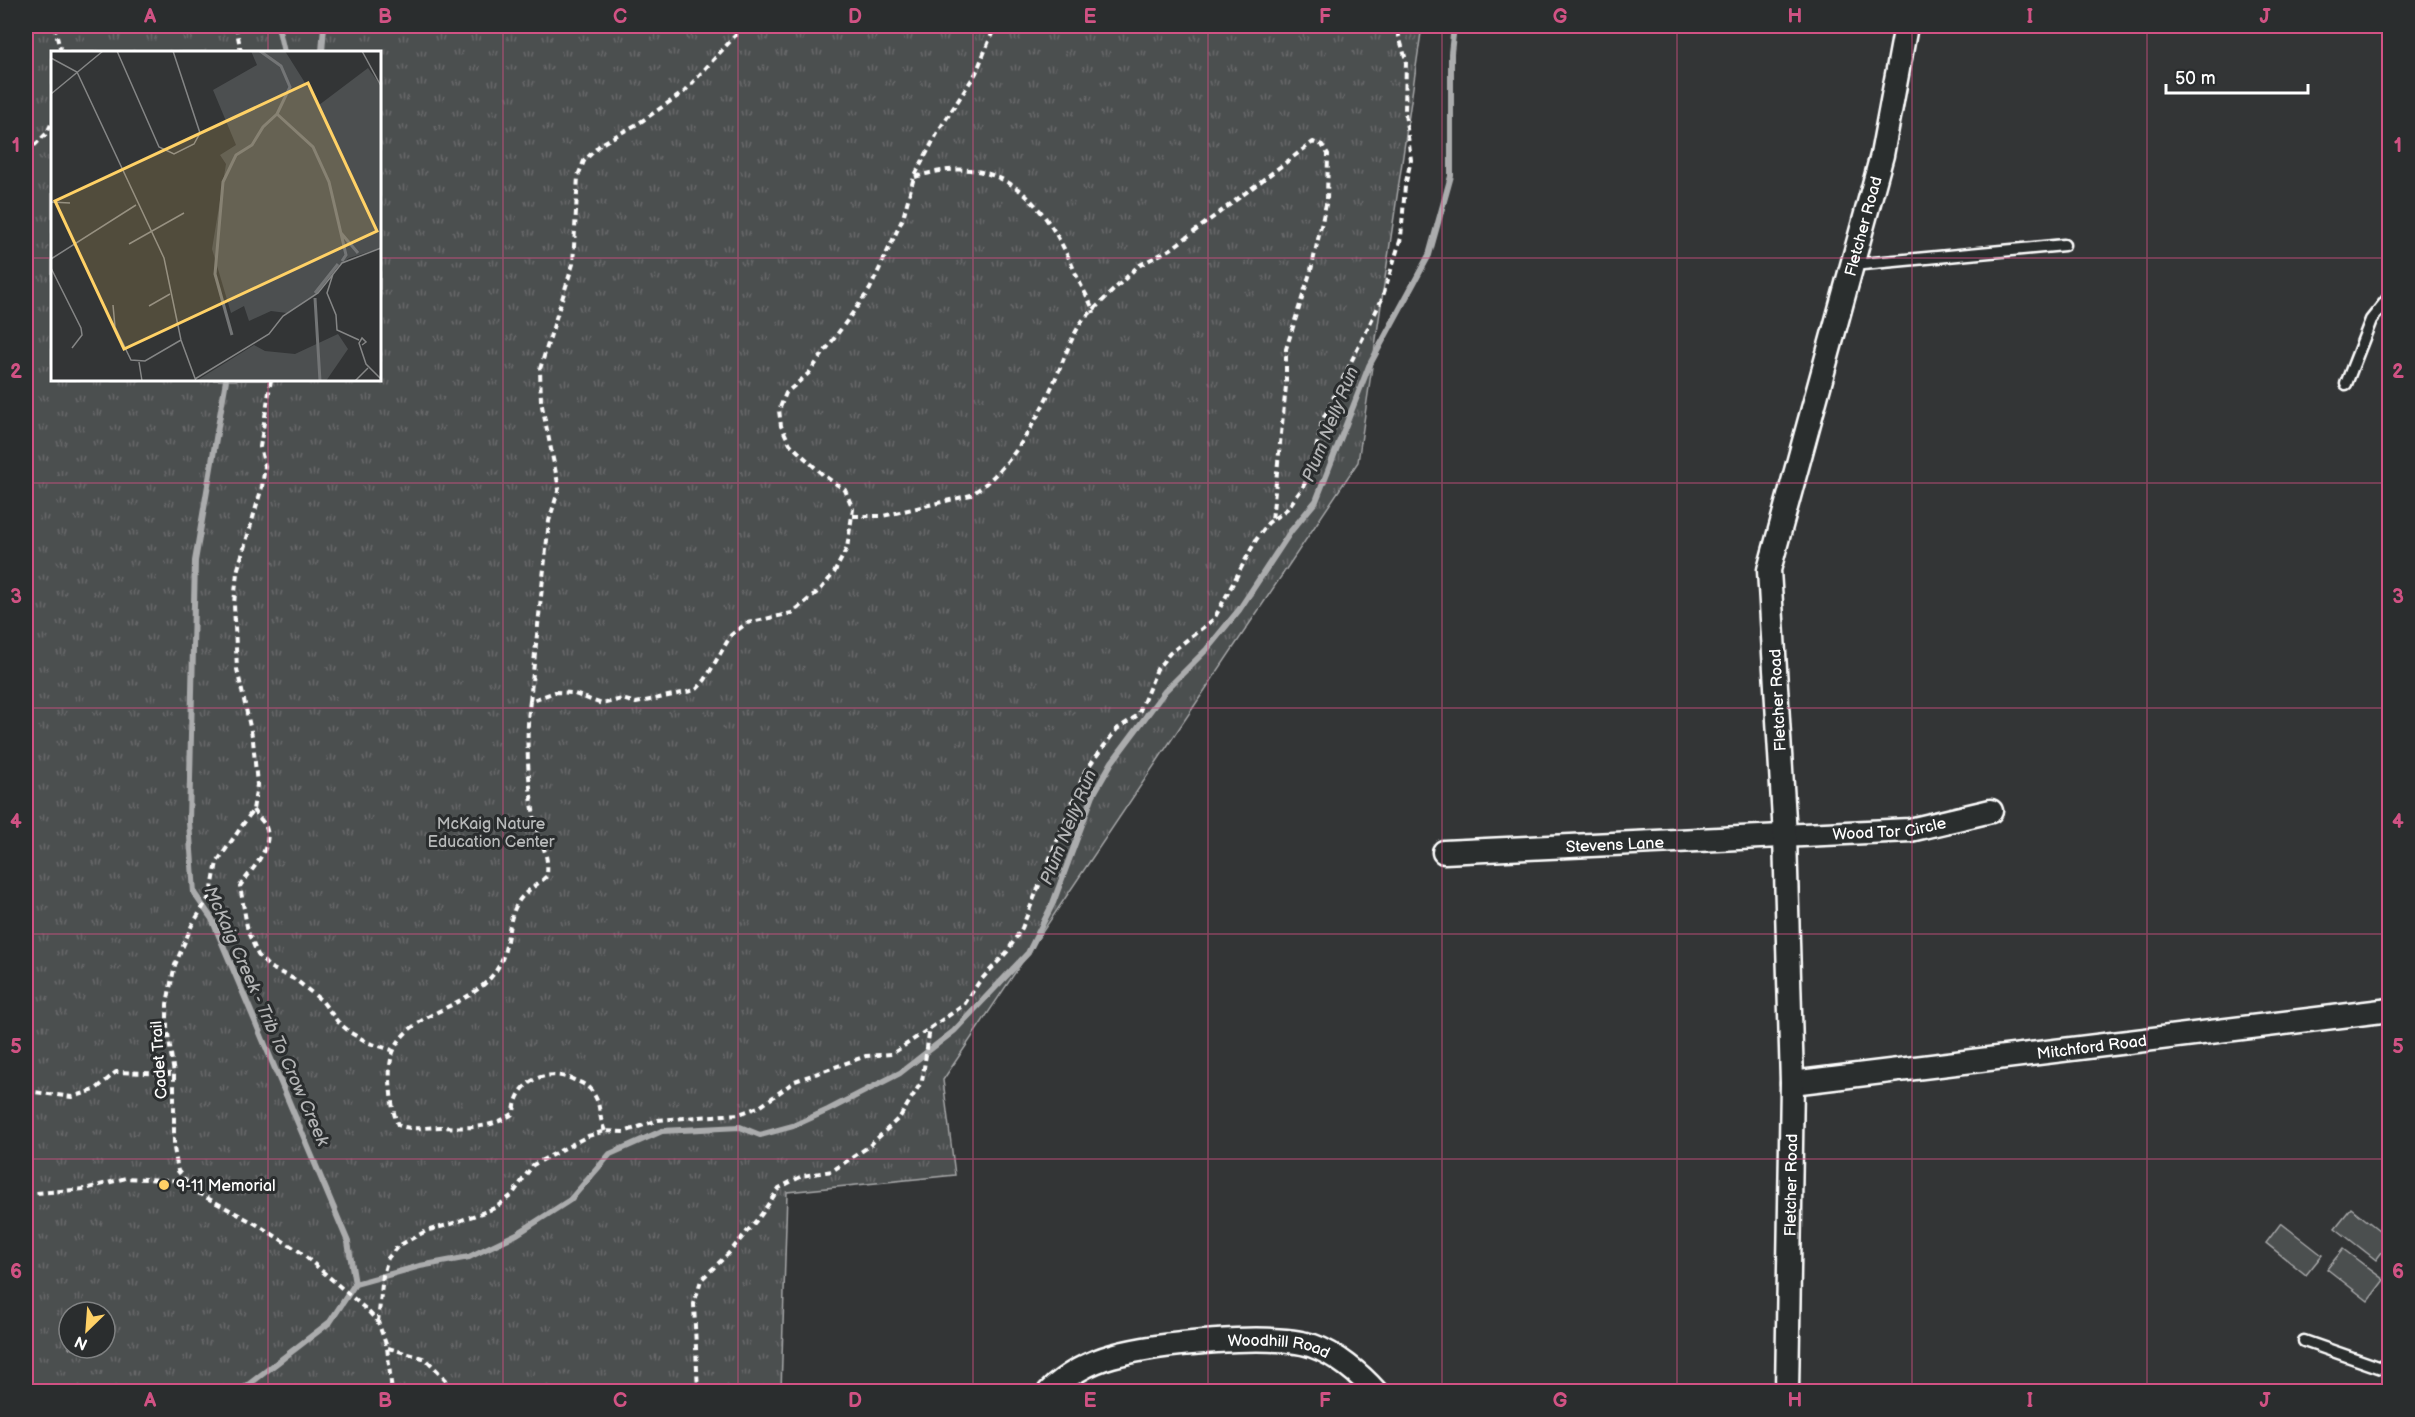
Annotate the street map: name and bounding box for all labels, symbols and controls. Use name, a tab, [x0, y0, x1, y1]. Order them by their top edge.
text: A	[143, 5, 157, 29]
text: B	[378, 5, 392, 29]
text: C	[613, 5, 627, 29]
text: D	[848, 5, 862, 29]
text: E	[1084, 5, 1097, 29]
text: F	[1319, 5, 1331, 29]
text: G	[1553, 5, 1568, 29]
text: H	[1788, 5, 1802, 29]
text: I	[2027, 5, 2033, 29]
text: J	[2260, 5, 2272, 29]
inset map	[51, 51, 381, 381]
scale bar	[2166, 57, 2308, 95]
text: 50 m	[2175, 68, 2216, 89]
text: 1	[12, 134, 20, 158]
text: 1	[2394, 134, 2402, 158]
street label: Fletcher Road	[1841, 175, 1887, 279]
text: 2	[10, 360, 22, 384]
text: 2	[2392, 360, 2404, 384]
water label: Plum Nelly Run	[1298, 364, 1363, 485]
text: 3	[10, 585, 22, 609]
text: 3	[2392, 585, 2404, 609]
street label: Fletcher Road	[1766, 648, 1791, 752]
water label: Plum Nelly Run	[1036, 767, 1101, 888]
text: 4	[10, 810, 22, 834]
text: 4	[2392, 810, 2404, 834]
street label: Wood Tor Circle	[1832, 814, 1949, 845]
park label: McKaig Nature Education Center	[428, 815, 555, 852]
street label: Stevens Lane	[1565, 834, 1665, 857]
water label: McKaig Creek - Trib To Crow Creek	[200, 883, 334, 1150]
street label: Cadet Trail	[147, 1020, 172, 1100]
street label: Mitchford Road	[2036, 1032, 2148, 1064]
text: 5	[10, 1035, 22, 1059]
text: 5	[2392, 1035, 2404, 1059]
street label: Fletcher Road	[1782, 1134, 1802, 1237]
place label: 9-11 Memorial	[176, 1177, 276, 1196]
marker: 9-11 Memorial	[157, 1178, 171, 1192]
text: 6	[10, 1260, 22, 1284]
text: 6	[2392, 1260, 2404, 1284]
north arrow	[57, 1300, 117, 1360]
text: N	[72, 1331, 91, 1353]
street label: Woodhill Road	[1227, 1332, 1333, 1363]
text: A	[143, 1389, 157, 1413]
text: B	[378, 1389, 392, 1413]
text: C	[613, 1389, 627, 1413]
text: D	[848, 1389, 862, 1413]
text: E	[1084, 1389, 1097, 1413]
text: F	[1319, 1389, 1331, 1413]
text: G	[1553, 1389, 1568, 1413]
text: H	[1788, 1389, 1802, 1413]
text: I	[2027, 1389, 2033, 1413]
text: J	[2260, 1389, 2272, 1413]

